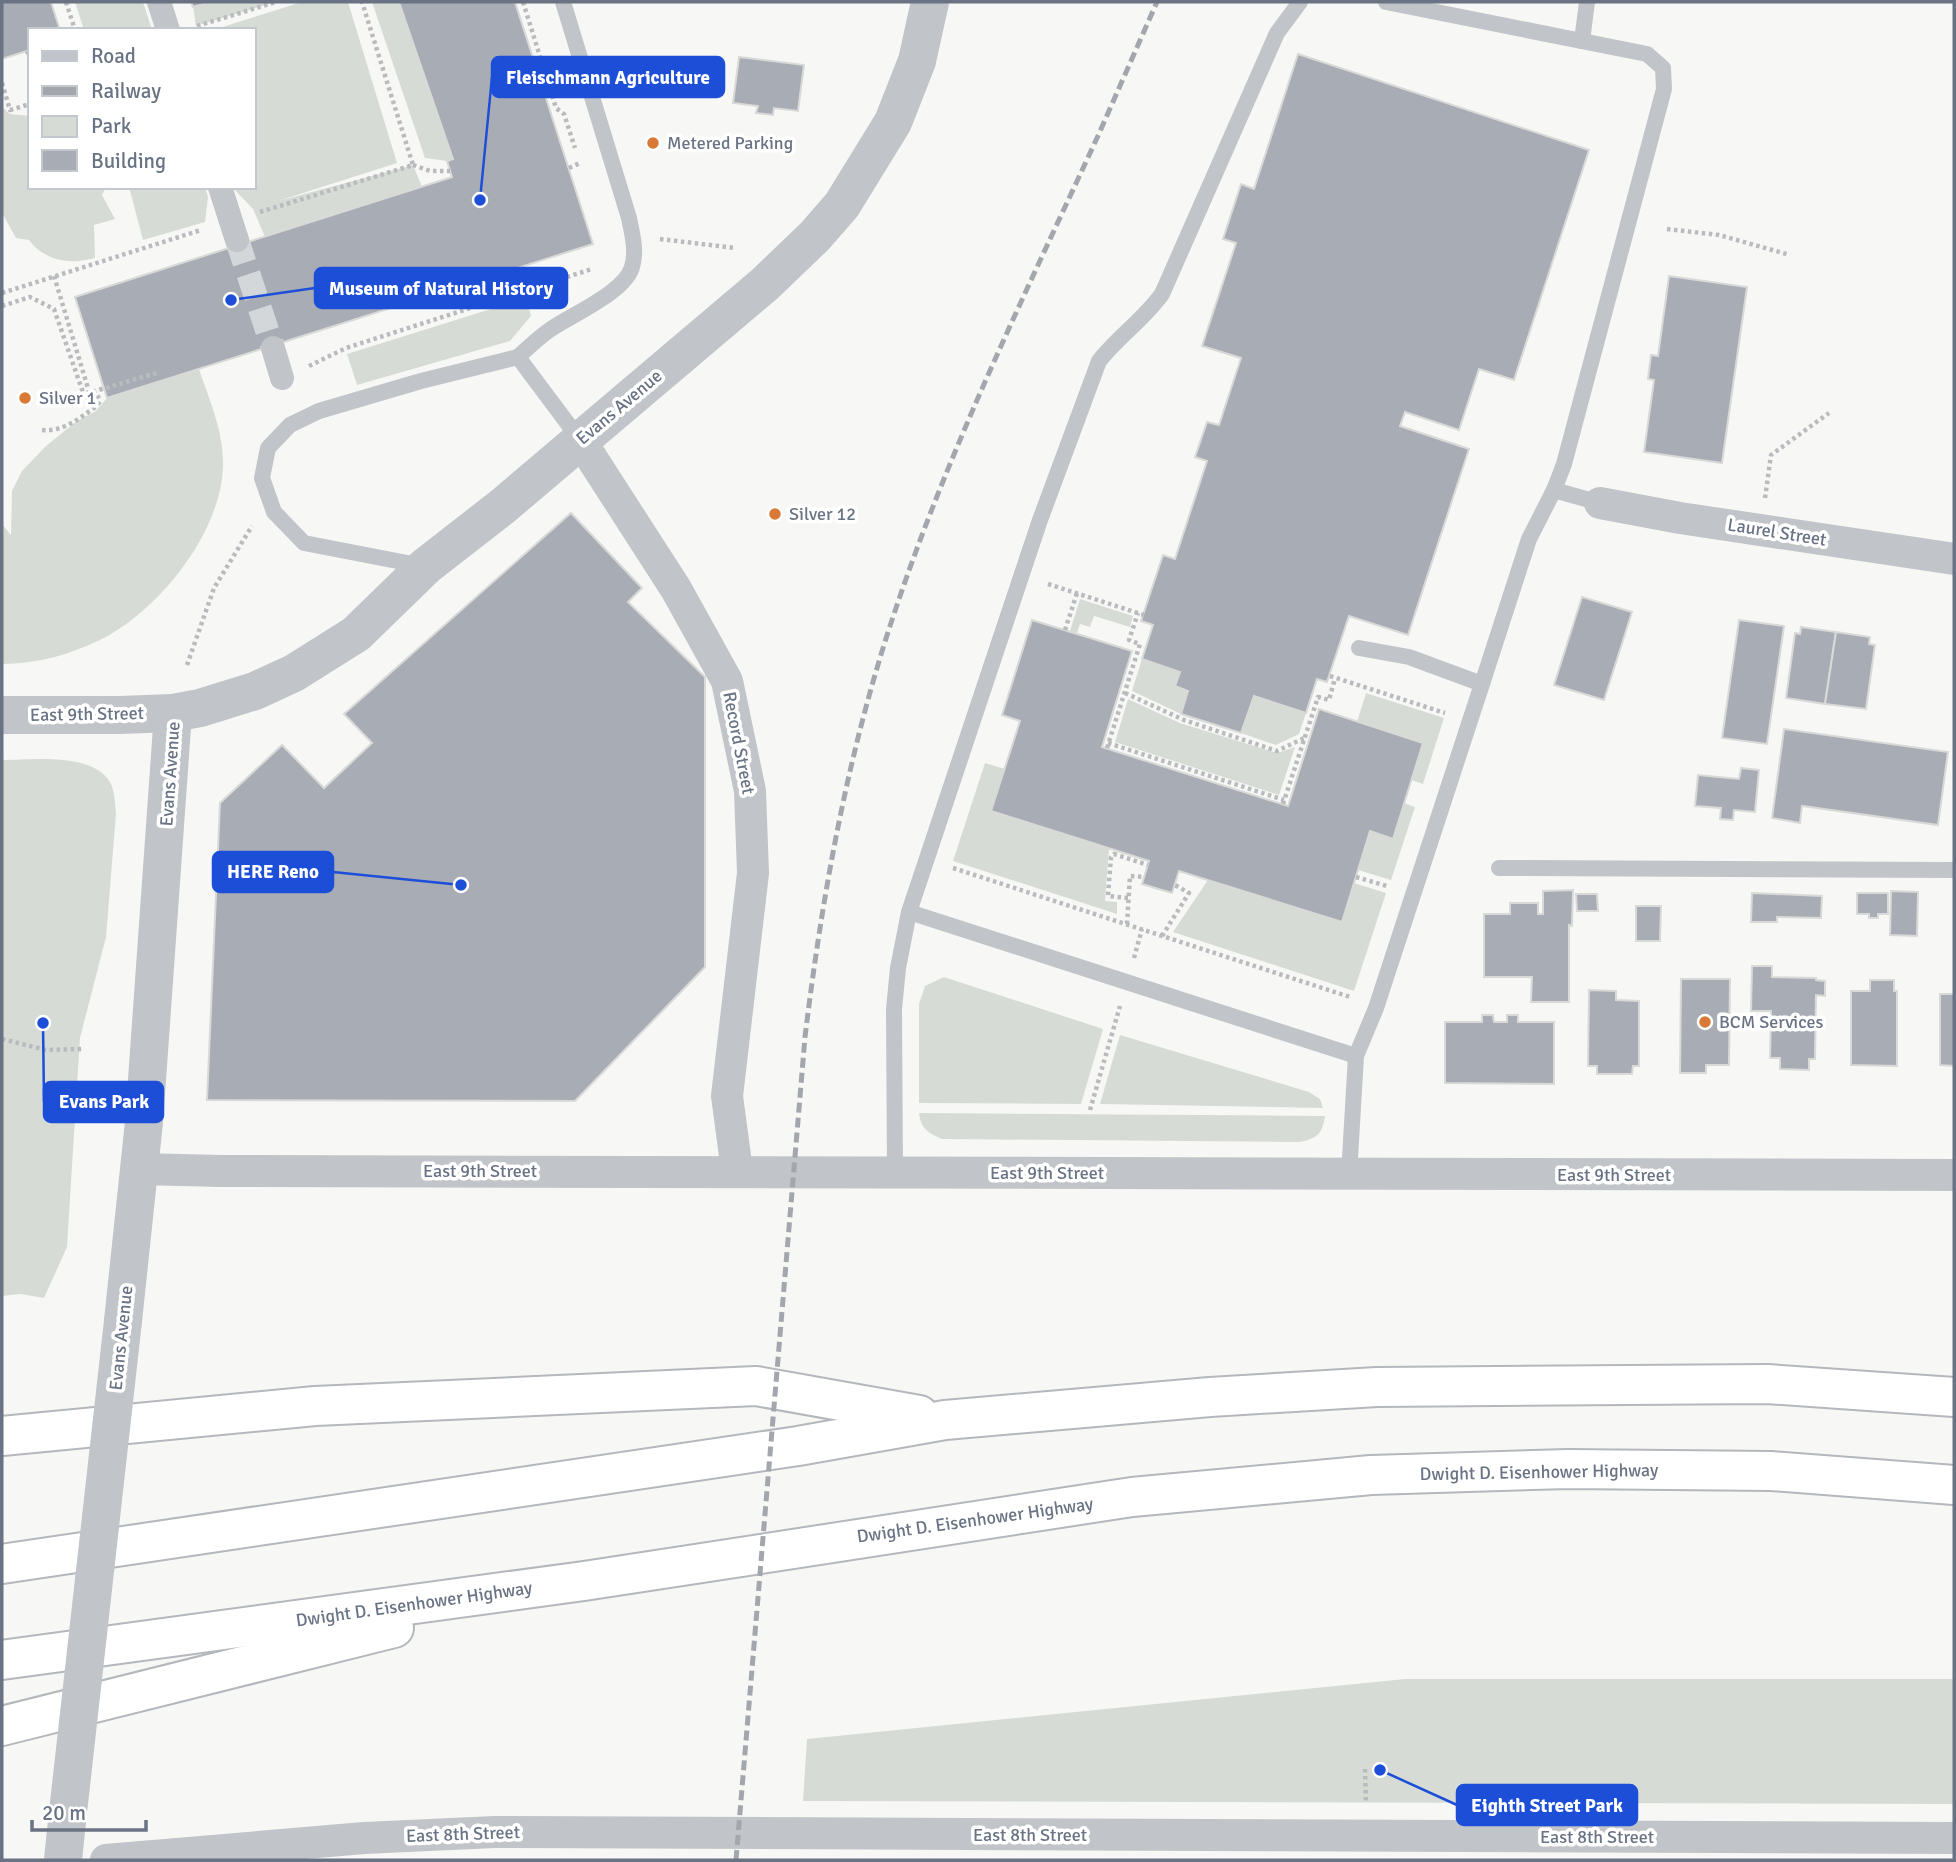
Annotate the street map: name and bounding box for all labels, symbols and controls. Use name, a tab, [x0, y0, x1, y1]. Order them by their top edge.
legend	[28, 28, 256, 189]
text: Road	[91, 43, 136, 69]
callout: Fleischmann Agriculture	[492, 57, 724, 97]
text: Fleischmann Agriculture	[506, 66, 710, 90]
text: Railway	[91, 78, 161, 104]
text: Park	[91, 113, 132, 139]
place label: Metered Parking	[667, 132, 793, 154]
marker: Metered Parking	[645, 135, 661, 151]
text: Building	[91, 148, 166, 174]
callout: Museum of Natural History	[315, 268, 567, 308]
text: Museum of Natural History	[329, 277, 554, 301]
street label: Evans Avenue	[572, 365, 666, 449]
place label: Silver 1	[39, 387, 96, 409]
marker: Silver 1	[17, 390, 33, 406]
place label: Silver 12	[789, 503, 856, 525]
marker: Silver 12	[767, 506, 783, 522]
street label: Laurel Street	[1726, 513, 1828, 551]
street label: Record Street	[718, 690, 760, 796]
street label: East 9th Street	[30, 702, 144, 726]
street label: Evans Avenue	[155, 721, 185, 827]
callout: HERE Reno	[213, 852, 333, 892]
text: HERE Reno	[227, 860, 319, 884]
place label: BCM Services	[1719, 1011, 1824, 1033]
marker: BCM Services	[1697, 1014, 1713, 1030]
callout: Evans Park	[44, 1082, 163, 1122]
text: Evans Park	[59, 1090, 149, 1114]
street label: East 9th Street	[423, 1160, 537, 1182]
street label: East 9th Street	[990, 1162, 1104, 1184]
street label: East 9th Street	[1557, 1164, 1671, 1186]
street label: Evans Avenue	[105, 1285, 137, 1391]
street label: Dwight D. Eisenhower Highway	[1420, 1459, 1659, 1485]
street label: Dwight D. Eisenhower Highway	[855, 1492, 1095, 1547]
street label: Dwight D. Eisenhower Highway	[294, 1576, 534, 1631]
callout: Eighth Street Park	[1457, 1785, 1637, 1825]
scale bar	[32, 1788, 145, 1832]
text: Eighth Street Park	[1471, 1794, 1623, 1818]
text: 20 m	[42, 1800, 86, 1826]
street label: East 8th Street	[406, 1821, 520, 1847]
street label: East 8th Street	[973, 1824, 1087, 1846]
street label: East 8th Street	[1540, 1826, 1654, 1848]

